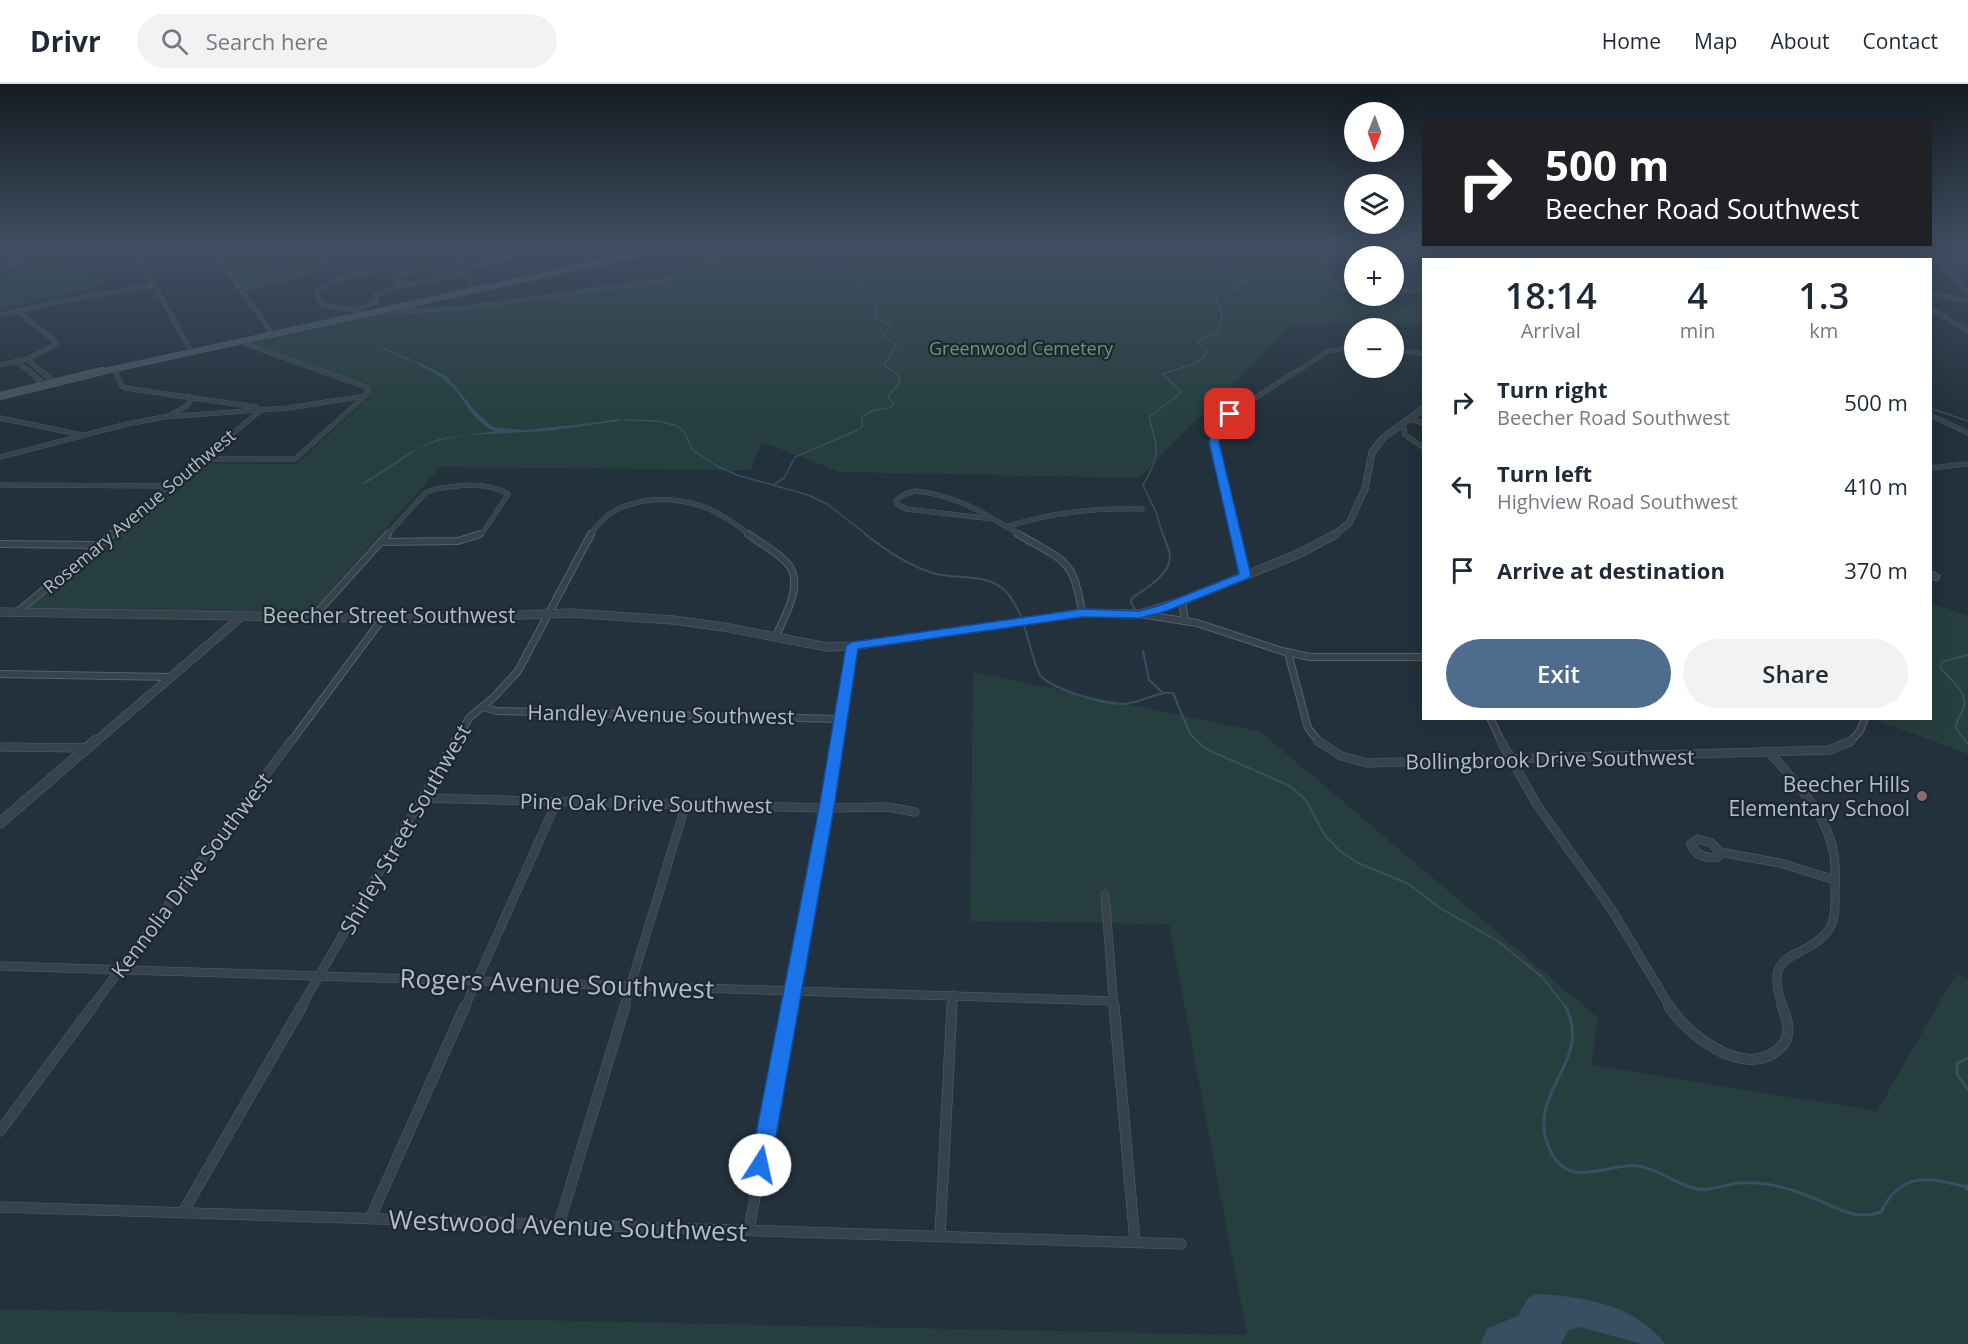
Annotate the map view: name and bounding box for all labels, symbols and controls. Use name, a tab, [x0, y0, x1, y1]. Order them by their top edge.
search box	[137, 14, 557, 68]
text: Drivr	[30, 22, 101, 60]
icon: search	[158, 25, 191, 58]
text: Search here	[206, 26, 328, 56]
text: Home	[1602, 27, 1661, 55]
text: Map	[1694, 27, 1737, 55]
text: About	[1770, 27, 1830, 55]
text: Contact	[1863, 27, 1938, 55]
north arrow	[1344, 102, 1404, 162]
map controls	[1344, 102, 1404, 378]
text: 500 m	[1545, 136, 1669, 193]
icon: right	[1446, 144, 1524, 222]
button: layers	[1344, 174, 1404, 234]
text: Beecher Road Southwest	[1545, 190, 1859, 227]
button: +	[1344, 246, 1404, 306]
text: 18:14	[1505, 271, 1597, 320]
text: 4	[1687, 271, 1708, 320]
text: 1.3	[1798, 271, 1849, 320]
text: Arrival	[1521, 317, 1581, 344]
text: min	[1680, 317, 1715, 344]
text: km	[1809, 317, 1838, 344]
button: −	[1344, 318, 1404, 378]
park label: Greenwood Cemetery	[929, 336, 1114, 360]
text: Turn right	[1497, 374, 1608, 404]
icon: right	[1446, 386, 1479, 419]
text: 500 m	[1844, 387, 1908, 417]
pin	[1204, 388, 1255, 439]
icon: arrive	[1213, 397, 1246, 430]
text: Beecher Road Southwest	[1497, 404, 1730, 431]
street label: Rosemary Avenue Southwest	[38, 423, 240, 599]
text: Turn left	[1497, 458, 1592, 488]
icon: left	[1446, 470, 1479, 503]
text: 410 m	[1844, 471, 1908, 501]
text: Highview Road Southwest	[1497, 488, 1738, 515]
icon: arrive	[1446, 554, 1479, 587]
text: Arrive at destination	[1497, 555, 1725, 585]
text: 370 m	[1844, 555, 1908, 585]
street label: Beecher Street Southwest	[263, 601, 515, 629]
button: Exit	[1446, 639, 1671, 708]
button: Share	[1683, 639, 1908, 708]
street label: Handley Avenue Southwest	[527, 698, 795, 730]
street label: Shirley Street Southwest	[333, 719, 477, 939]
street label: Bollingbrook Drive Southwest	[1405, 742, 1695, 776]
street label: Kennolia Drive Southwest	[104, 767, 278, 983]
place label: Beecher Hills Elementary School	[1728, 770, 1910, 822]
street label: Pine Oak Drive Southwest	[520, 787, 772, 819]
marker: Beecher Hills Elementary School	[1915, 789, 1929, 803]
street label: Rogers Avenue Southwest	[399, 960, 715, 1006]
position arrow	[728, 1133, 792, 1197]
street label: Westwood Avenue Southwest	[388, 1201, 748, 1249]

